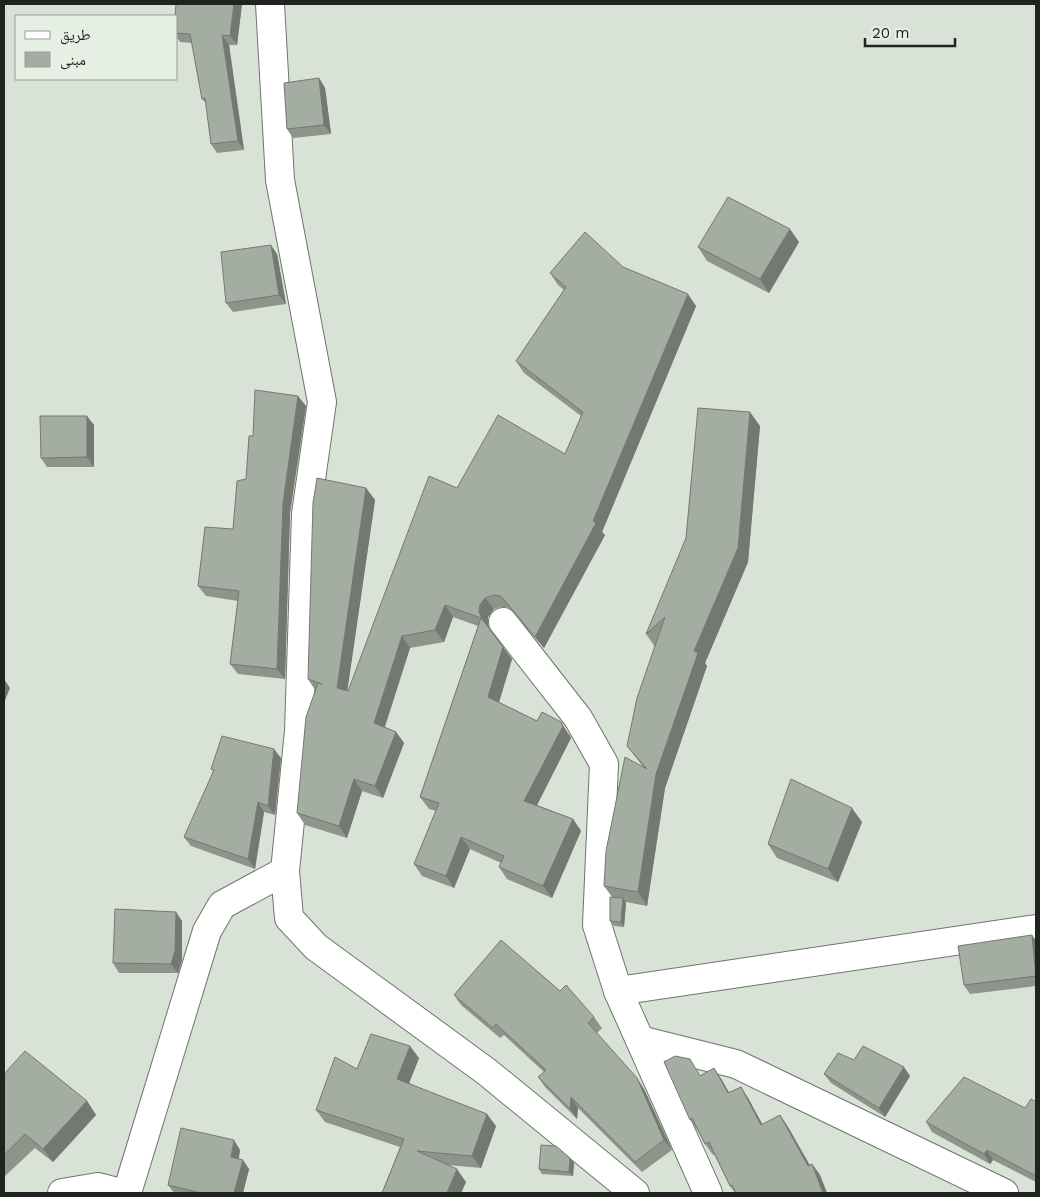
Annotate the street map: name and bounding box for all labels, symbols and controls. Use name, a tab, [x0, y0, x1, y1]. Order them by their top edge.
legend	[15, 15, 178, 80]
scale bar	[865, 15, 955, 47]
text: 20 m	[872, 24, 910, 42]
text: طريق	[60, 26, 91, 45]
text: مبنى	[60, 51, 86, 70]

